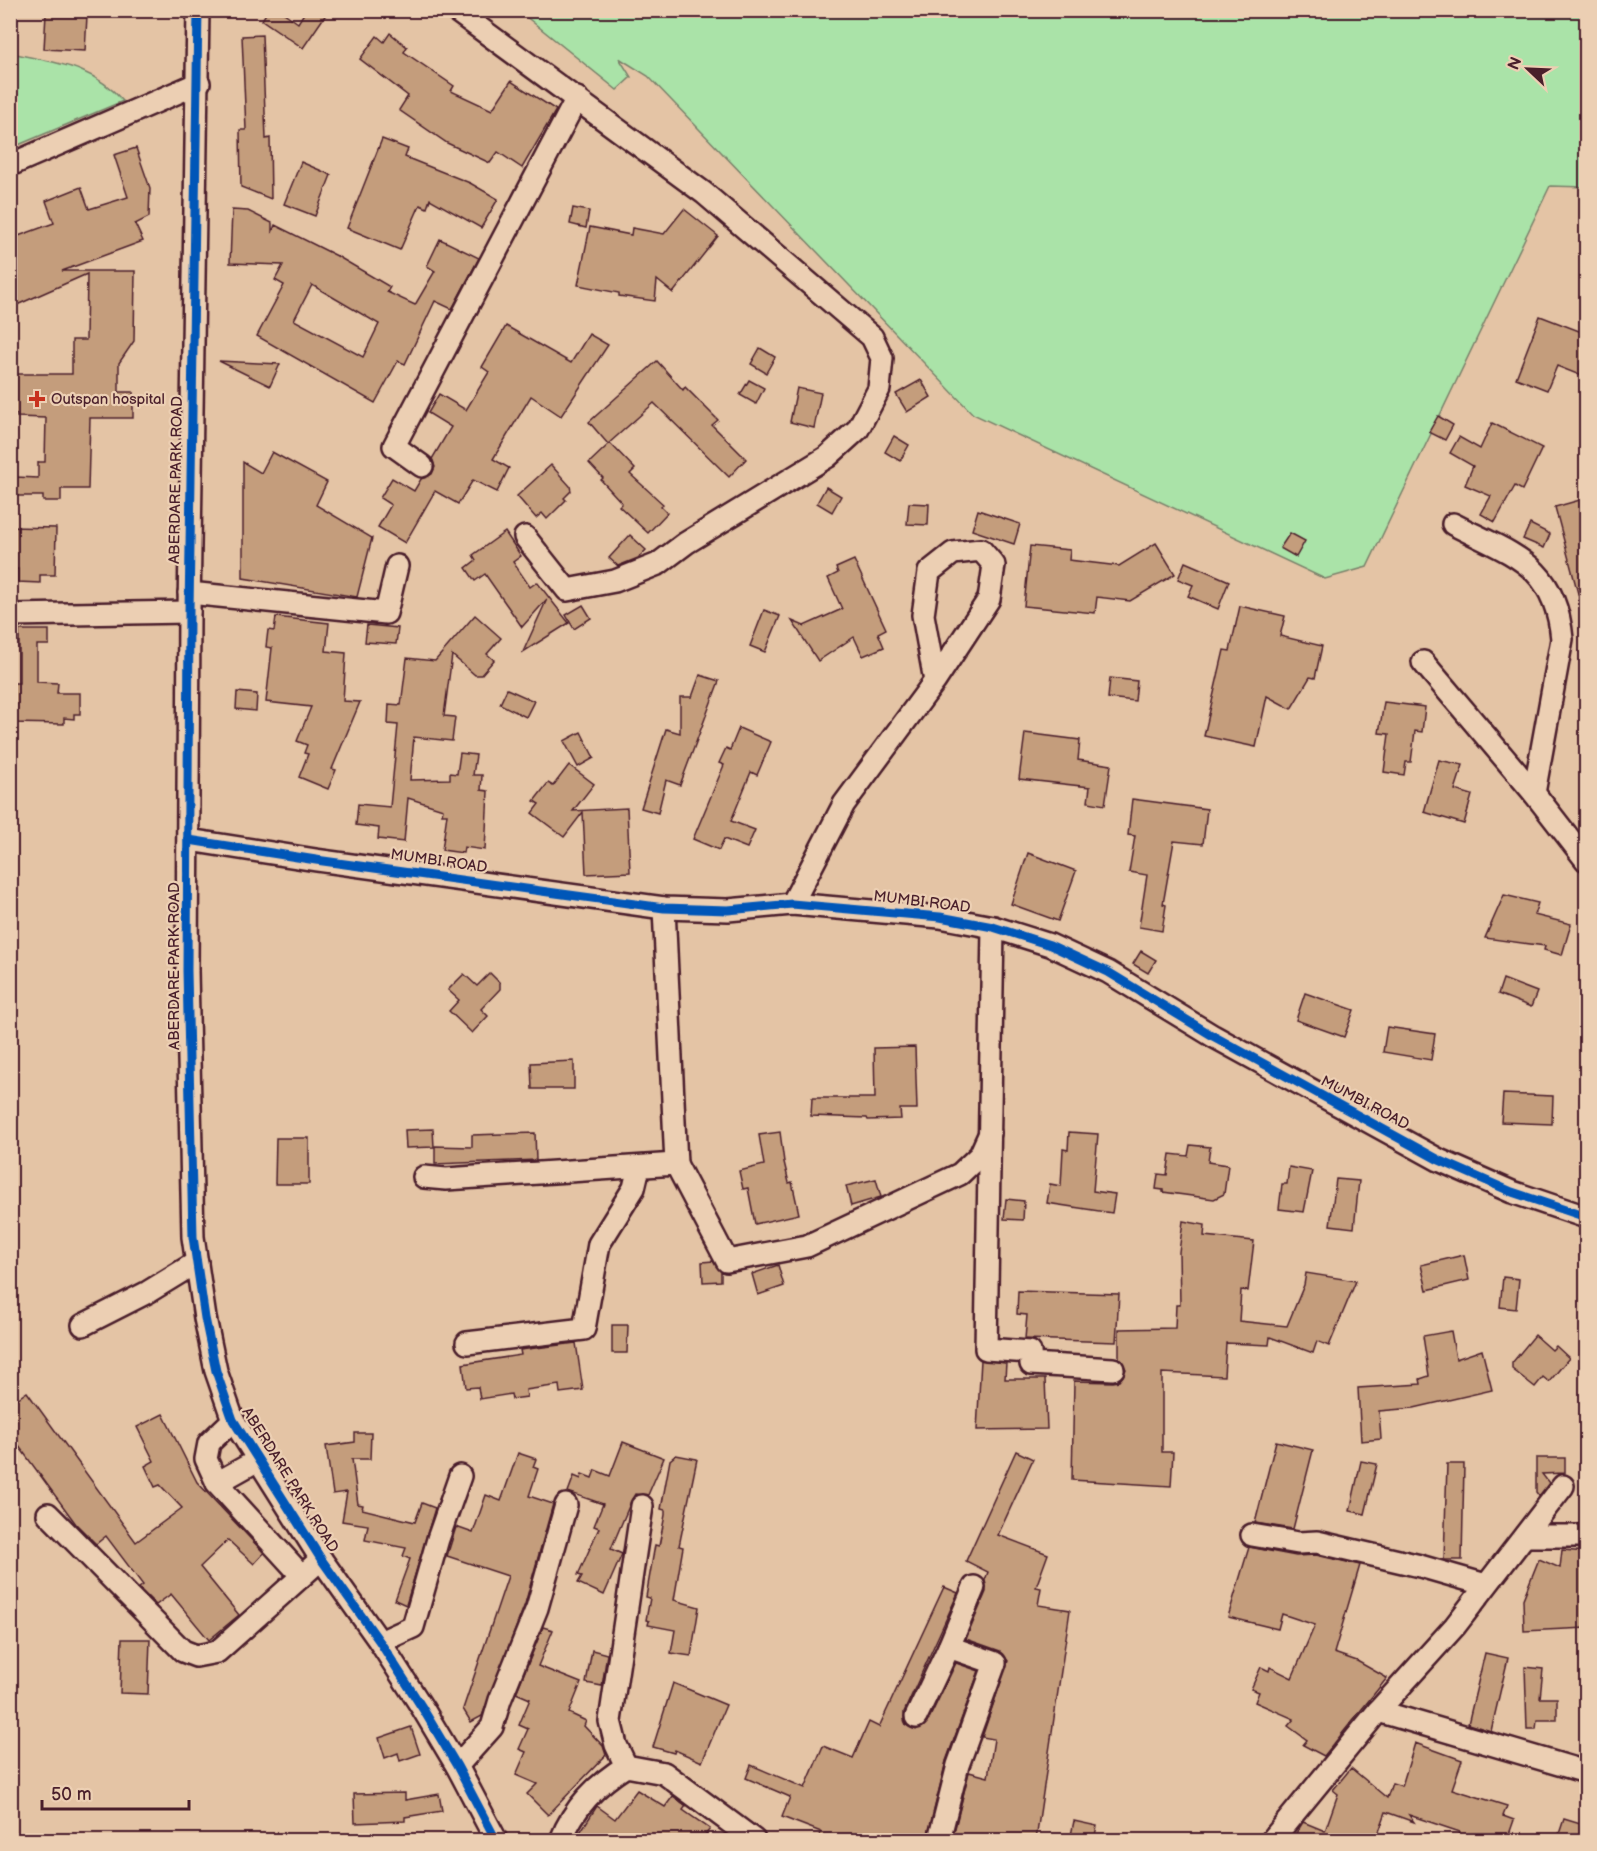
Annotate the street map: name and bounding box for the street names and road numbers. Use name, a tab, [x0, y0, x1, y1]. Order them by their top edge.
street label: ABERDARE PARK ROAD	[165, 396, 187, 564]
street label: MUMBI ROAD	[389, 845, 489, 877]
street label: ABERDARE PARK ROAD	[165, 882, 184, 1050]
street label: MUMBI ROAD	[872, 887, 972, 917]
street label: MUMBI ROAD	[1317, 1072, 1413, 1134]
street label: ABERDARE PARK ROAD	[237, 1404, 343, 1556]

